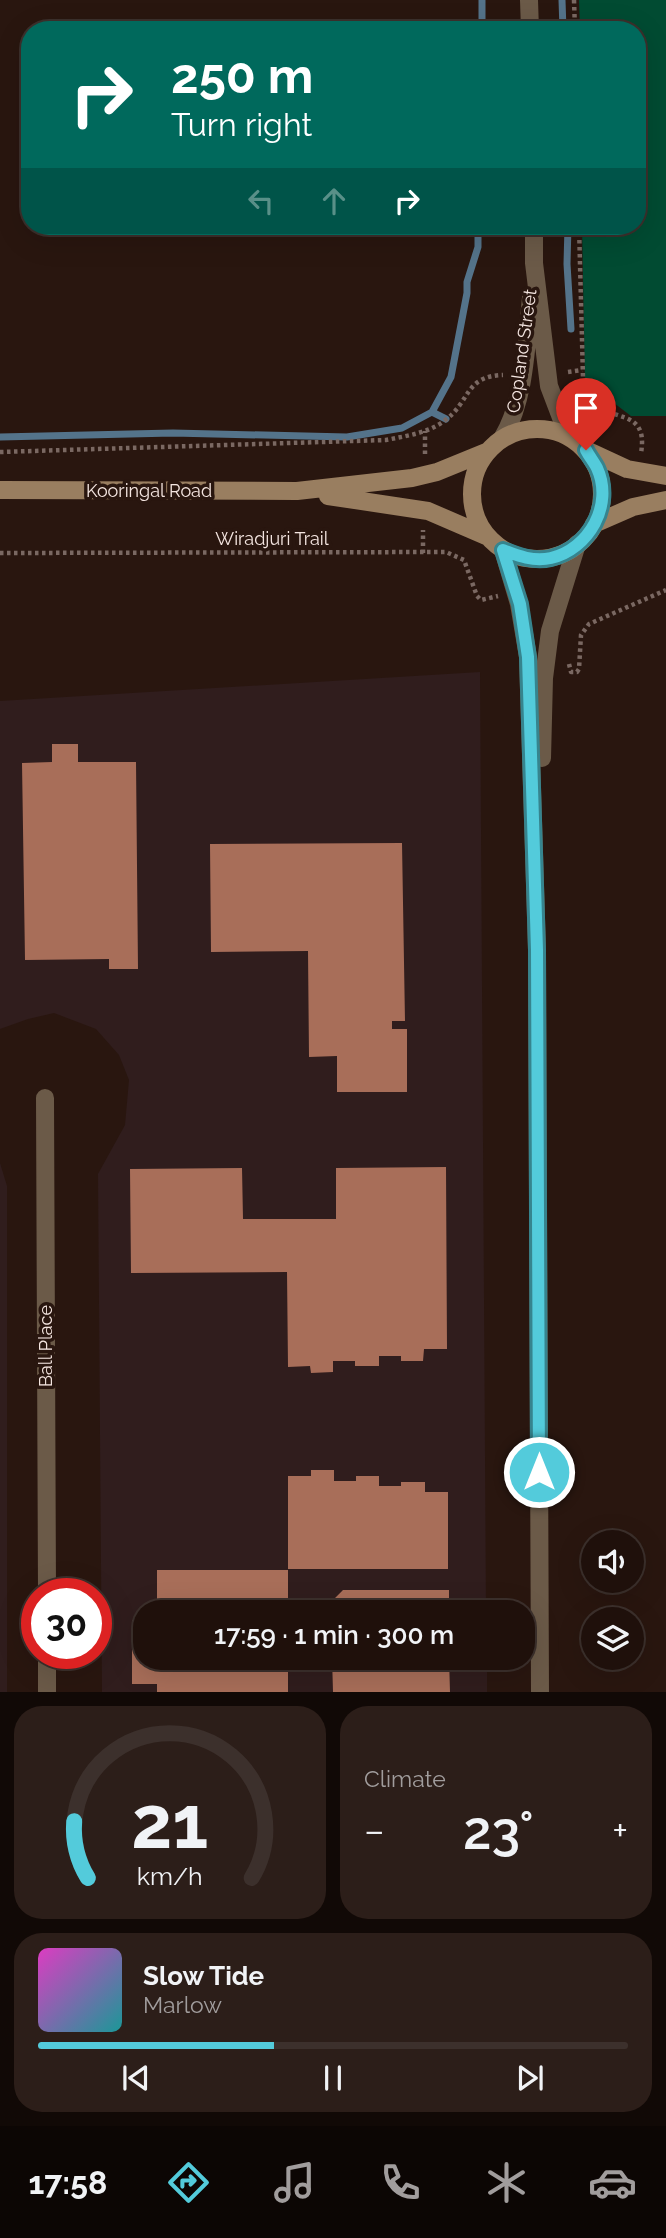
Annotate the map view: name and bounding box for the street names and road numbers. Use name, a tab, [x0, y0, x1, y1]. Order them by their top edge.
street label: Copland Street	[502, 288, 541, 414]
street label: Kooringal Road	[86, 480, 212, 501]
street label: Wiradjuri Trail	[215, 528, 329, 549]
street label: Ball Place	[35, 1305, 56, 1387]

